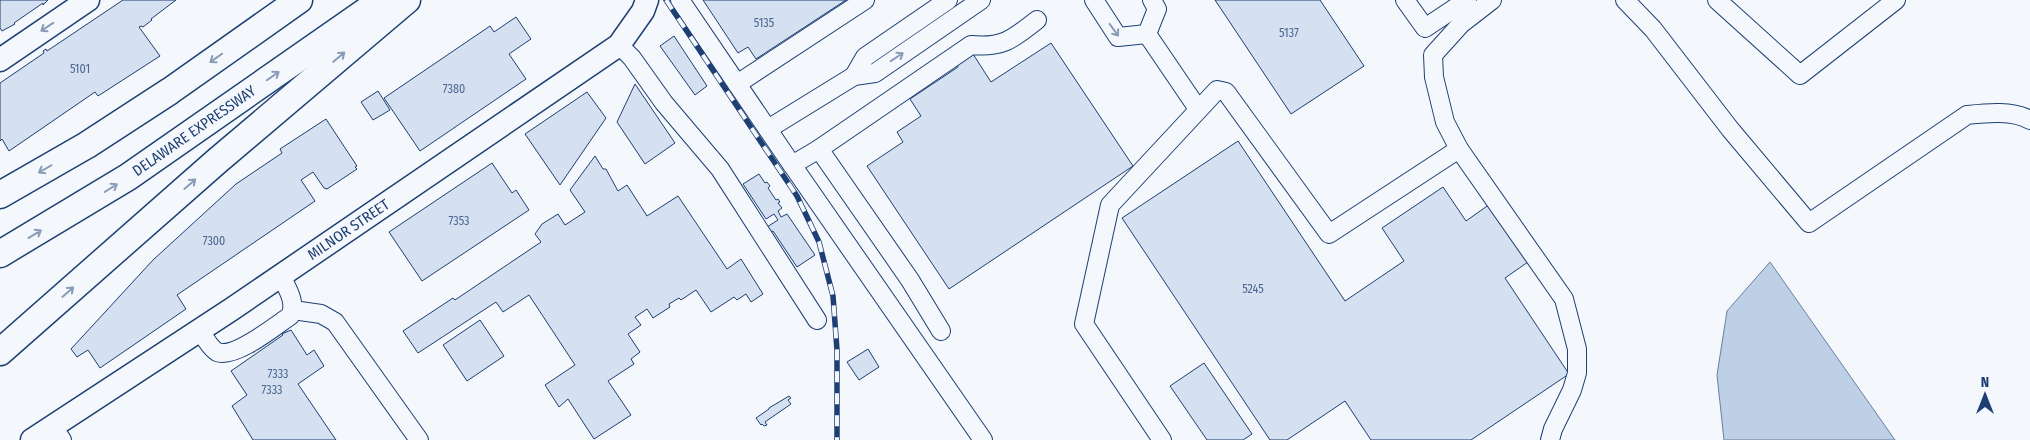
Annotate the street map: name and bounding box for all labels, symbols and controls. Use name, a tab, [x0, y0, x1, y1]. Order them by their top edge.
house number: 5135	[754, 16, 775, 30]
one-way arrow	[40, 22, 54, 33]
one-way arrow	[1109, 23, 1119, 37]
house number: 5137	[1279, 26, 1299, 40]
one-way arrow	[332, 52, 345, 63]
one-way arrow	[890, 52, 904, 62]
one-way arrow	[210, 53, 224, 64]
house number: 5101	[70, 62, 90, 76]
one-way arrow	[266, 71, 280, 81]
street label: DELAWARE EXPRESSWAY	[129, 81, 260, 180]
house number: 7380	[443, 82, 465, 96]
one-way arrow	[37, 164, 52, 174]
one-way arrow	[184, 179, 197, 190]
one-way arrow	[103, 182, 117, 192]
street label: MILNOR STREET	[304, 195, 393, 264]
house number: 7353	[448, 214, 470, 228]
one-way arrow	[27, 229, 41, 239]
house number: 7300	[203, 234, 225, 248]
house number: 5245	[1242, 282, 1264, 296]
one-way arrow	[62, 286, 75, 298]
house number: 7333	[267, 367, 289, 381]
north arrow	[1960, 370, 2010, 420]
text: N	[1981, 374, 1989, 391]
house number: 7333	[261, 383, 283, 397]

